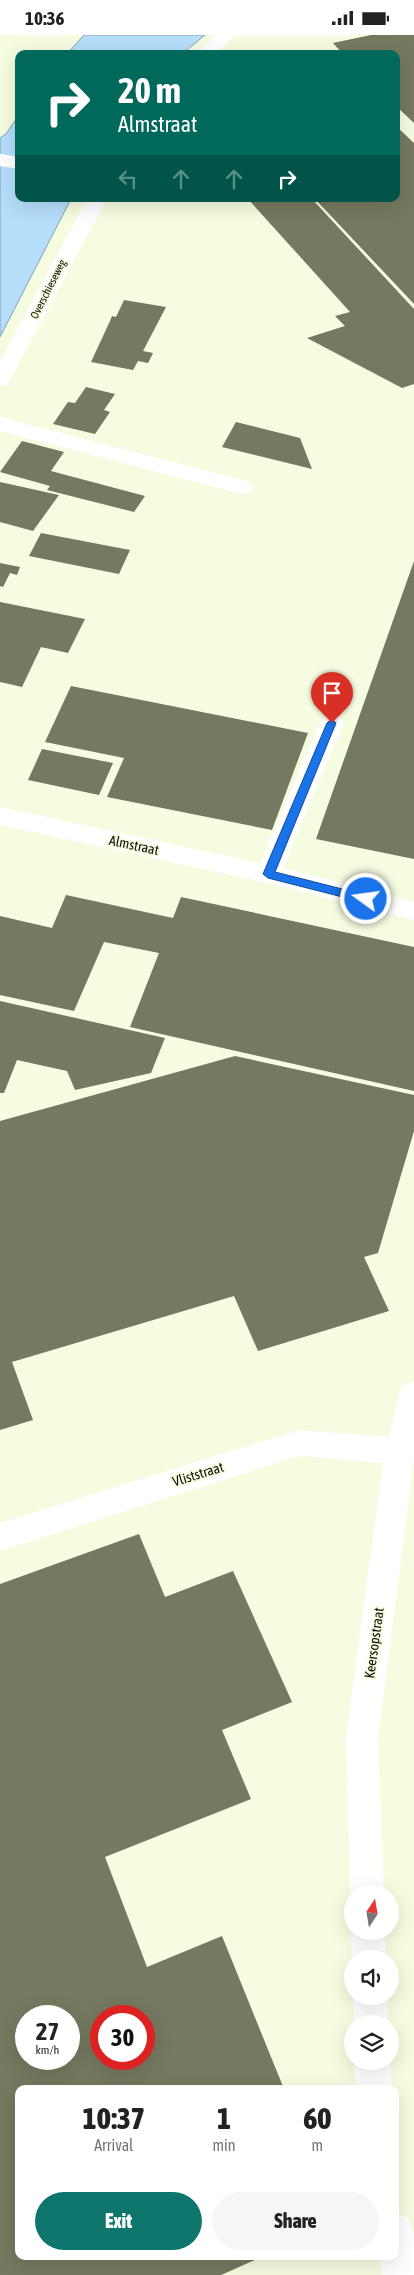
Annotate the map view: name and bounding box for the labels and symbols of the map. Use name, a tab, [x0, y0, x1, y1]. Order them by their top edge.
street label: Overschieseweg	[28, 257, 68, 321]
pin	[311, 672, 353, 723]
street label: Almstraat	[108, 832, 160, 858]
position arrow	[339, 872, 391, 924]
street label: Vliststraat	[170, 1459, 226, 1489]
street label: Keersopstraat	[361, 1607, 387, 1679]
north arrow	[344, 1885, 399, 1940]
speed limit sign: 30	[90, 2005, 155, 2070]

